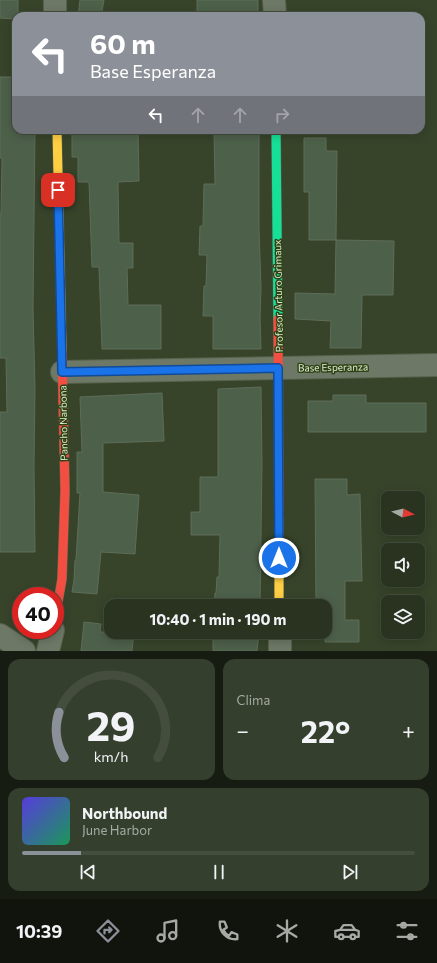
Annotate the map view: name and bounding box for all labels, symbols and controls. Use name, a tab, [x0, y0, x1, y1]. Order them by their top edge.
text: 60 m	[90, 26, 156, 60]
icon: left	[24, 28, 76, 80]
text: Base Esperanza	[90, 60, 216, 82]
icon: left	[145, 104, 167, 126]
icon: ahead	[187, 104, 209, 126]
icon: ahead	[229, 104, 251, 126]
icon: right	[271, 104, 293, 126]
pin	[41, 173, 75, 207]
icon: arrive	[47, 179, 69, 201]
street label: Profesor Arturo Grimaux	[271, 239, 285, 352]
street label: Base Esperanza	[298, 360, 368, 374]
street label: Pancho Narbona	[56, 385, 70, 461]
north arrow	[381, 491, 425, 535]
map controls	[381, 491, 425, 639]
position arrow	[258, 537, 300, 579]
button: sound	[381, 543, 425, 587]
speed limit sign: 40	[12, 587, 64, 639]
button: layers	[381, 595, 425, 639]
text: 10:40 · 1 min · 190 m	[150, 610, 286, 628]
text: Clima	[237, 692, 270, 708]
text: 29	[87, 698, 136, 749]
text: 22°	[301, 712, 350, 749]
text: −	[237, 717, 249, 744]
text: +	[402, 717, 415, 744]
text: km/h	[94, 746, 129, 764]
text: Northbound	[82, 804, 167, 822]
text: June Harbor	[82, 822, 152, 838]
icon: previous	[77, 861, 99, 883]
icon: pause	[208, 861, 230, 883]
icon: next	[339, 861, 361, 883]
icon: directions	[94, 917, 122, 945]
icon: music	[154, 917, 182, 945]
icon: phone	[214, 917, 242, 945]
icon: climate	[273, 917, 301, 945]
icon: car	[333, 917, 361, 945]
icon: filters	[393, 917, 421, 945]
text: 10:39	[16, 920, 62, 942]

